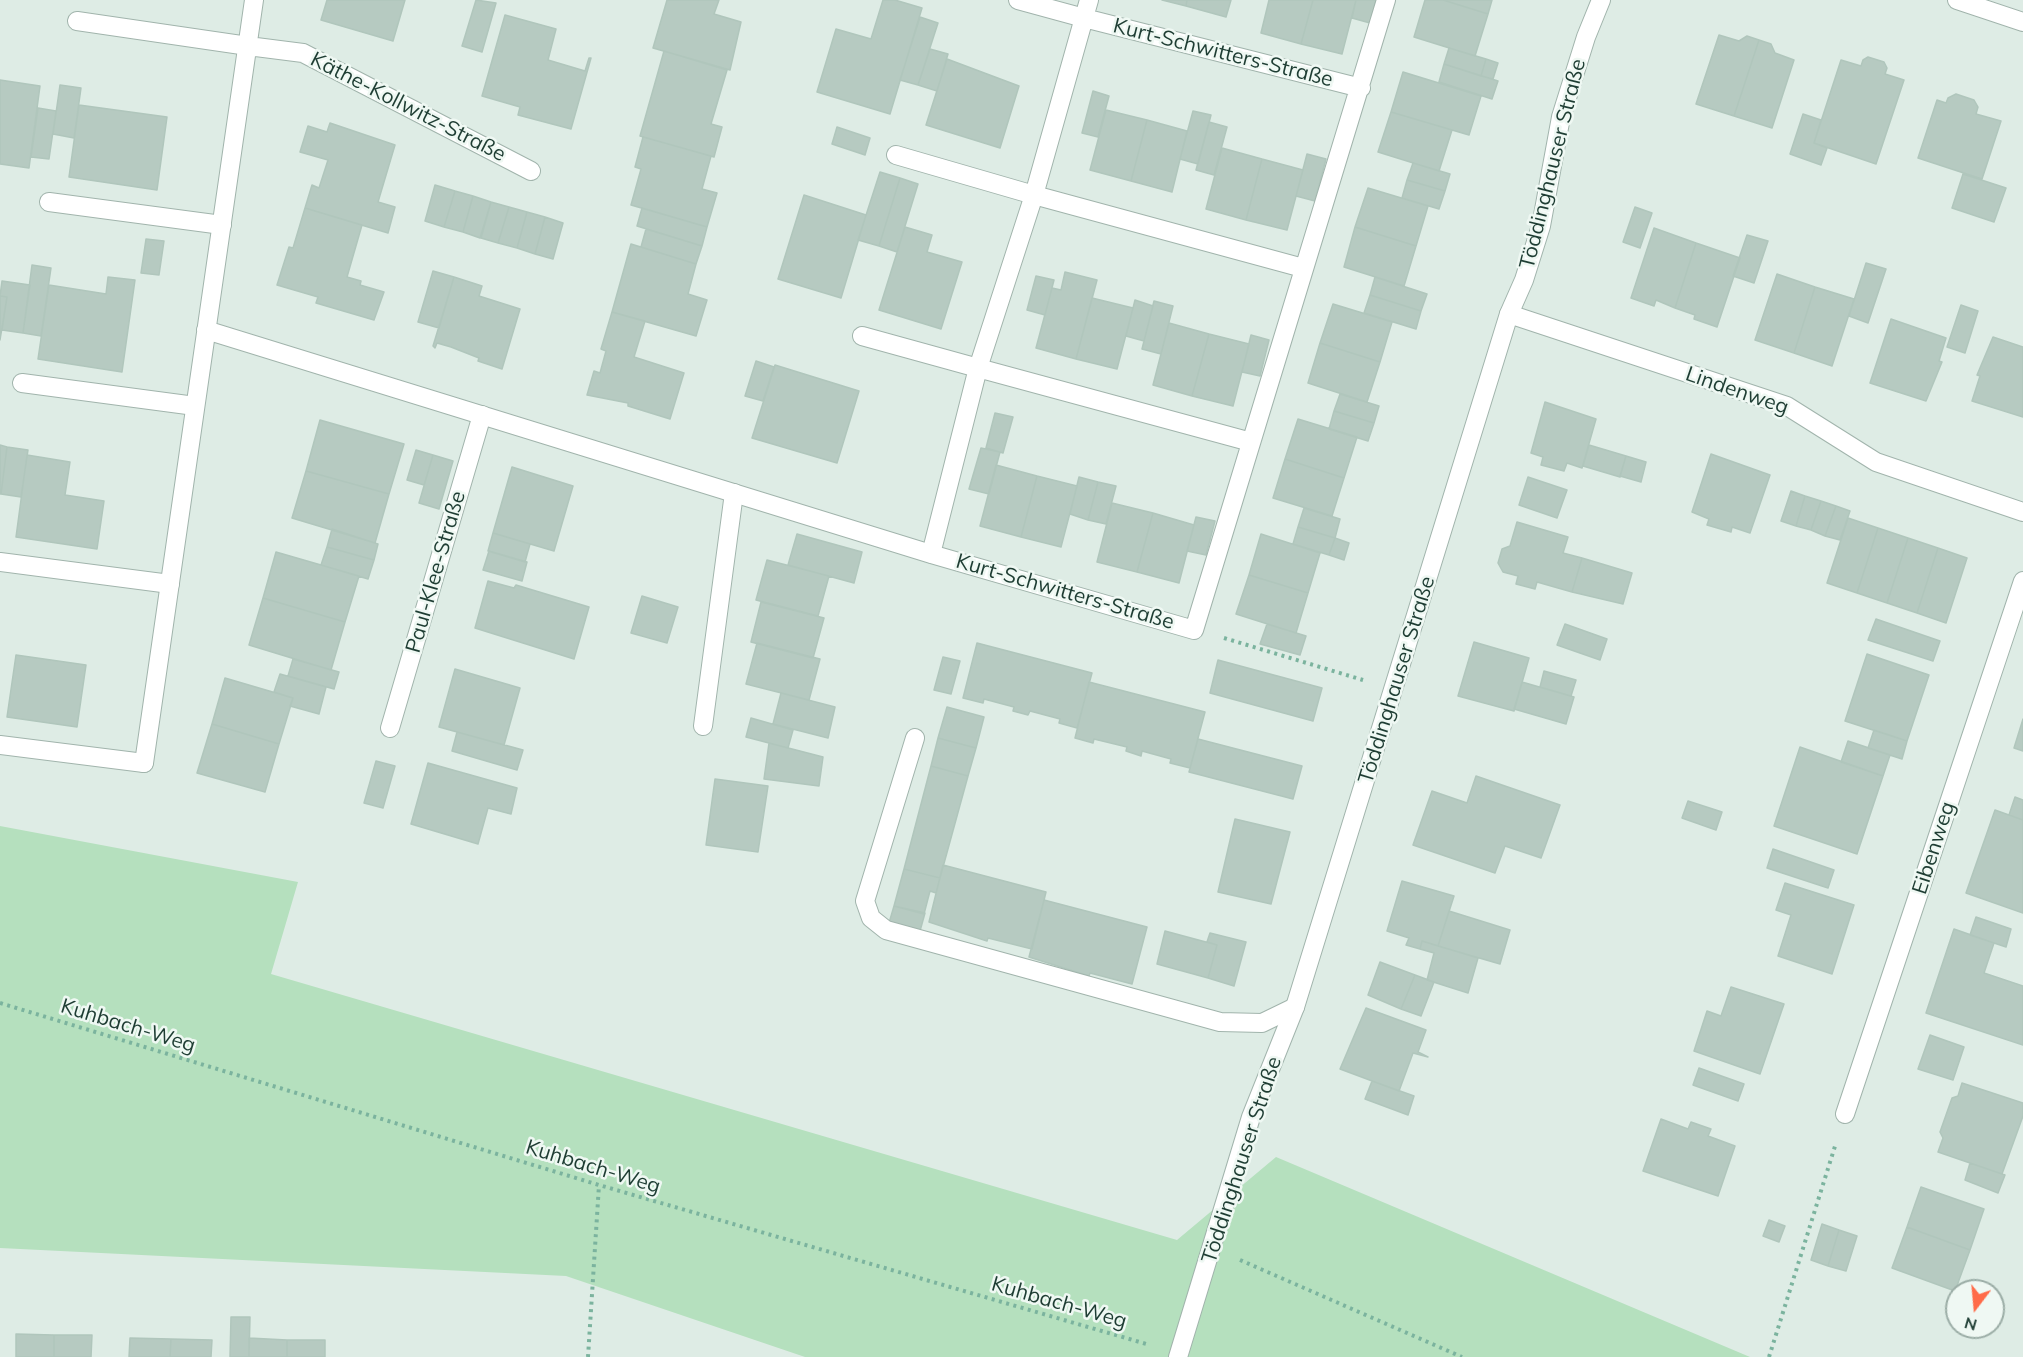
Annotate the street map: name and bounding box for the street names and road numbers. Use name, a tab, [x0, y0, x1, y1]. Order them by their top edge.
street label: Kurt-Schwitters-Straße	[1111, 13, 1335, 93]
street label: Käthe-Kollwitz-Straße	[306, 47, 510, 167]
street label: Töddinghauser Straße	[1515, 56, 1591, 272]
street label: Lindenweg	[1682, 362, 1792, 420]
street label: Paul-Klee-Straße	[401, 488, 471, 656]
street label: Kurt-Schwitters-Straße	[953, 549, 1177, 635]
street label: Töddinghauser Straße	[1353, 573, 1441, 787]
street label: Eibenweg	[1907, 799, 1961, 897]
street label: Kuhbach-Weg	[58, 994, 198, 1058]
street label: Töddinghauser Straße	[1197, 1054, 1287, 1266]
street label: Kuhbach-Weg	[523, 1135, 663, 1199]
street label: Kuhbach-Weg	[988, 1272, 1130, 1334]

